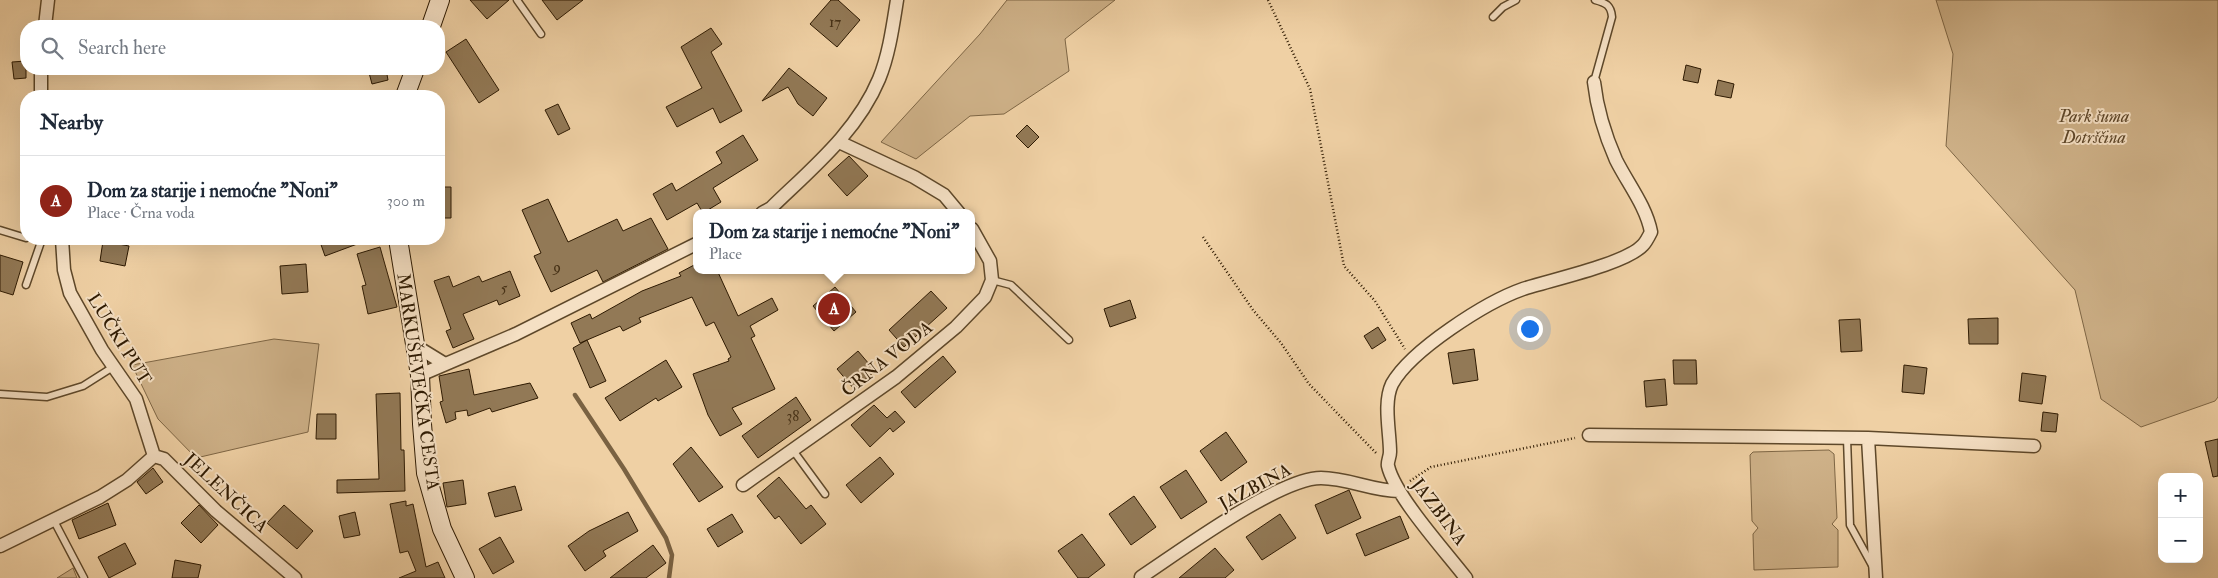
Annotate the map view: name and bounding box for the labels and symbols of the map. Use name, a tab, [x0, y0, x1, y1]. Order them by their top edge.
house number: 17	[829, 13, 841, 32]
park label: Park šuma Dotrščina	[2058, 105, 2129, 149]
house number: 9	[552, 258, 561, 277]
street label: MARKUŠEVEČKA CESTA	[391, 272, 446, 493]
house number: 5	[501, 279, 508, 298]
street label: LUČKI PUT	[82, 289, 157, 390]
pin: A	[818, 290, 850, 328]
street label: ČRNA VODA	[837, 316, 938, 402]
your location	[1517, 316, 1543, 342]
house number: 38	[787, 407, 799, 426]
street label: JELENČICA	[178, 447, 273, 538]
street label: JAZBINA	[1214, 458, 1296, 516]
street label: JAZBINA	[1406, 473, 1472, 551]

